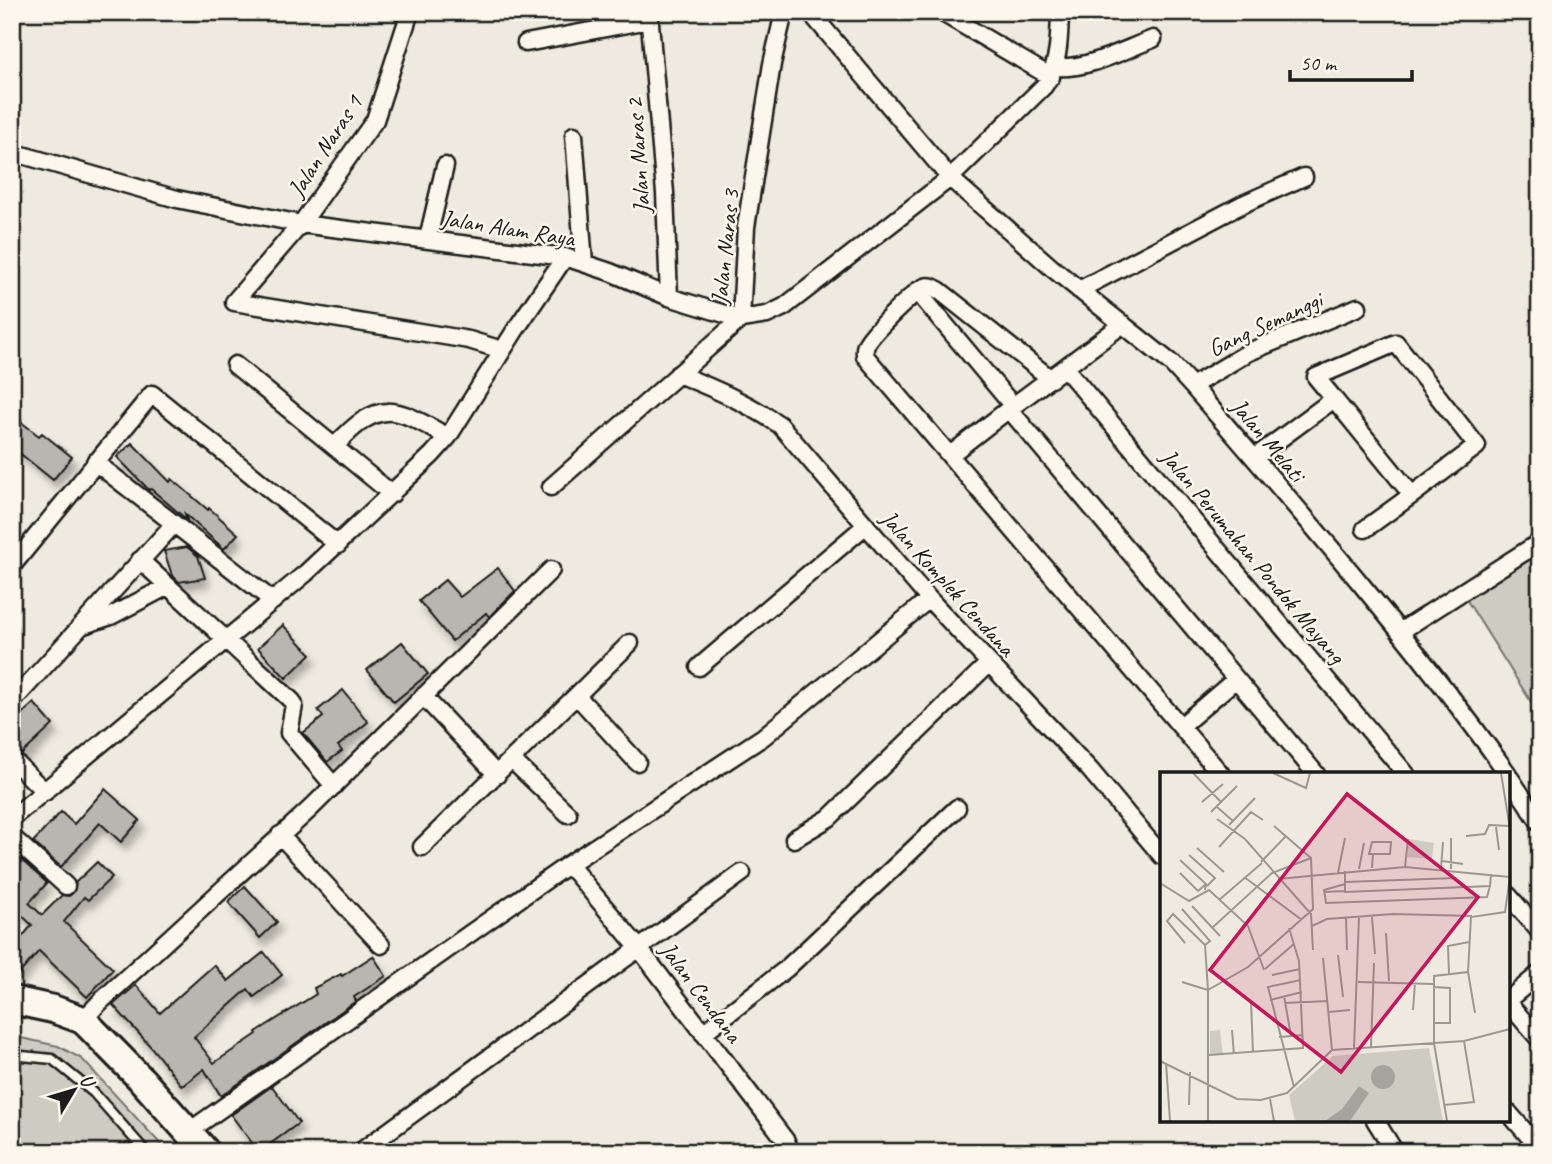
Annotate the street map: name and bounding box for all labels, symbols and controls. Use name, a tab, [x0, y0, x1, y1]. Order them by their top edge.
scale bar	[1290, 38, 1412, 82]
text: 50 m	[1300, 50, 1338, 76]
street label: Jalan Naras 1	[280, 89, 370, 203]
street label: Jalan Naras 2	[619, 95, 657, 216]
street label: Jalan Naras 3	[704, 186, 746, 307]
street label: Jalan Alam Raya	[438, 203, 578, 254]
street label: Gang Semanggi	[1203, 283, 1329, 363]
street label: Jalan Melati	[1224, 391, 1313, 490]
street label: Jalan Perumahan Pondok Mayang	[1154, 442, 1353, 671]
street label: Jalan Komplek Cendana	[874, 503, 1023, 664]
inset map	[1160, 772, 1510, 1122]
street label: Jalan Cendana	[653, 935, 749, 1049]
north arrow	[38, 1056, 108, 1126]
text: U	[74, 1069, 101, 1094]

